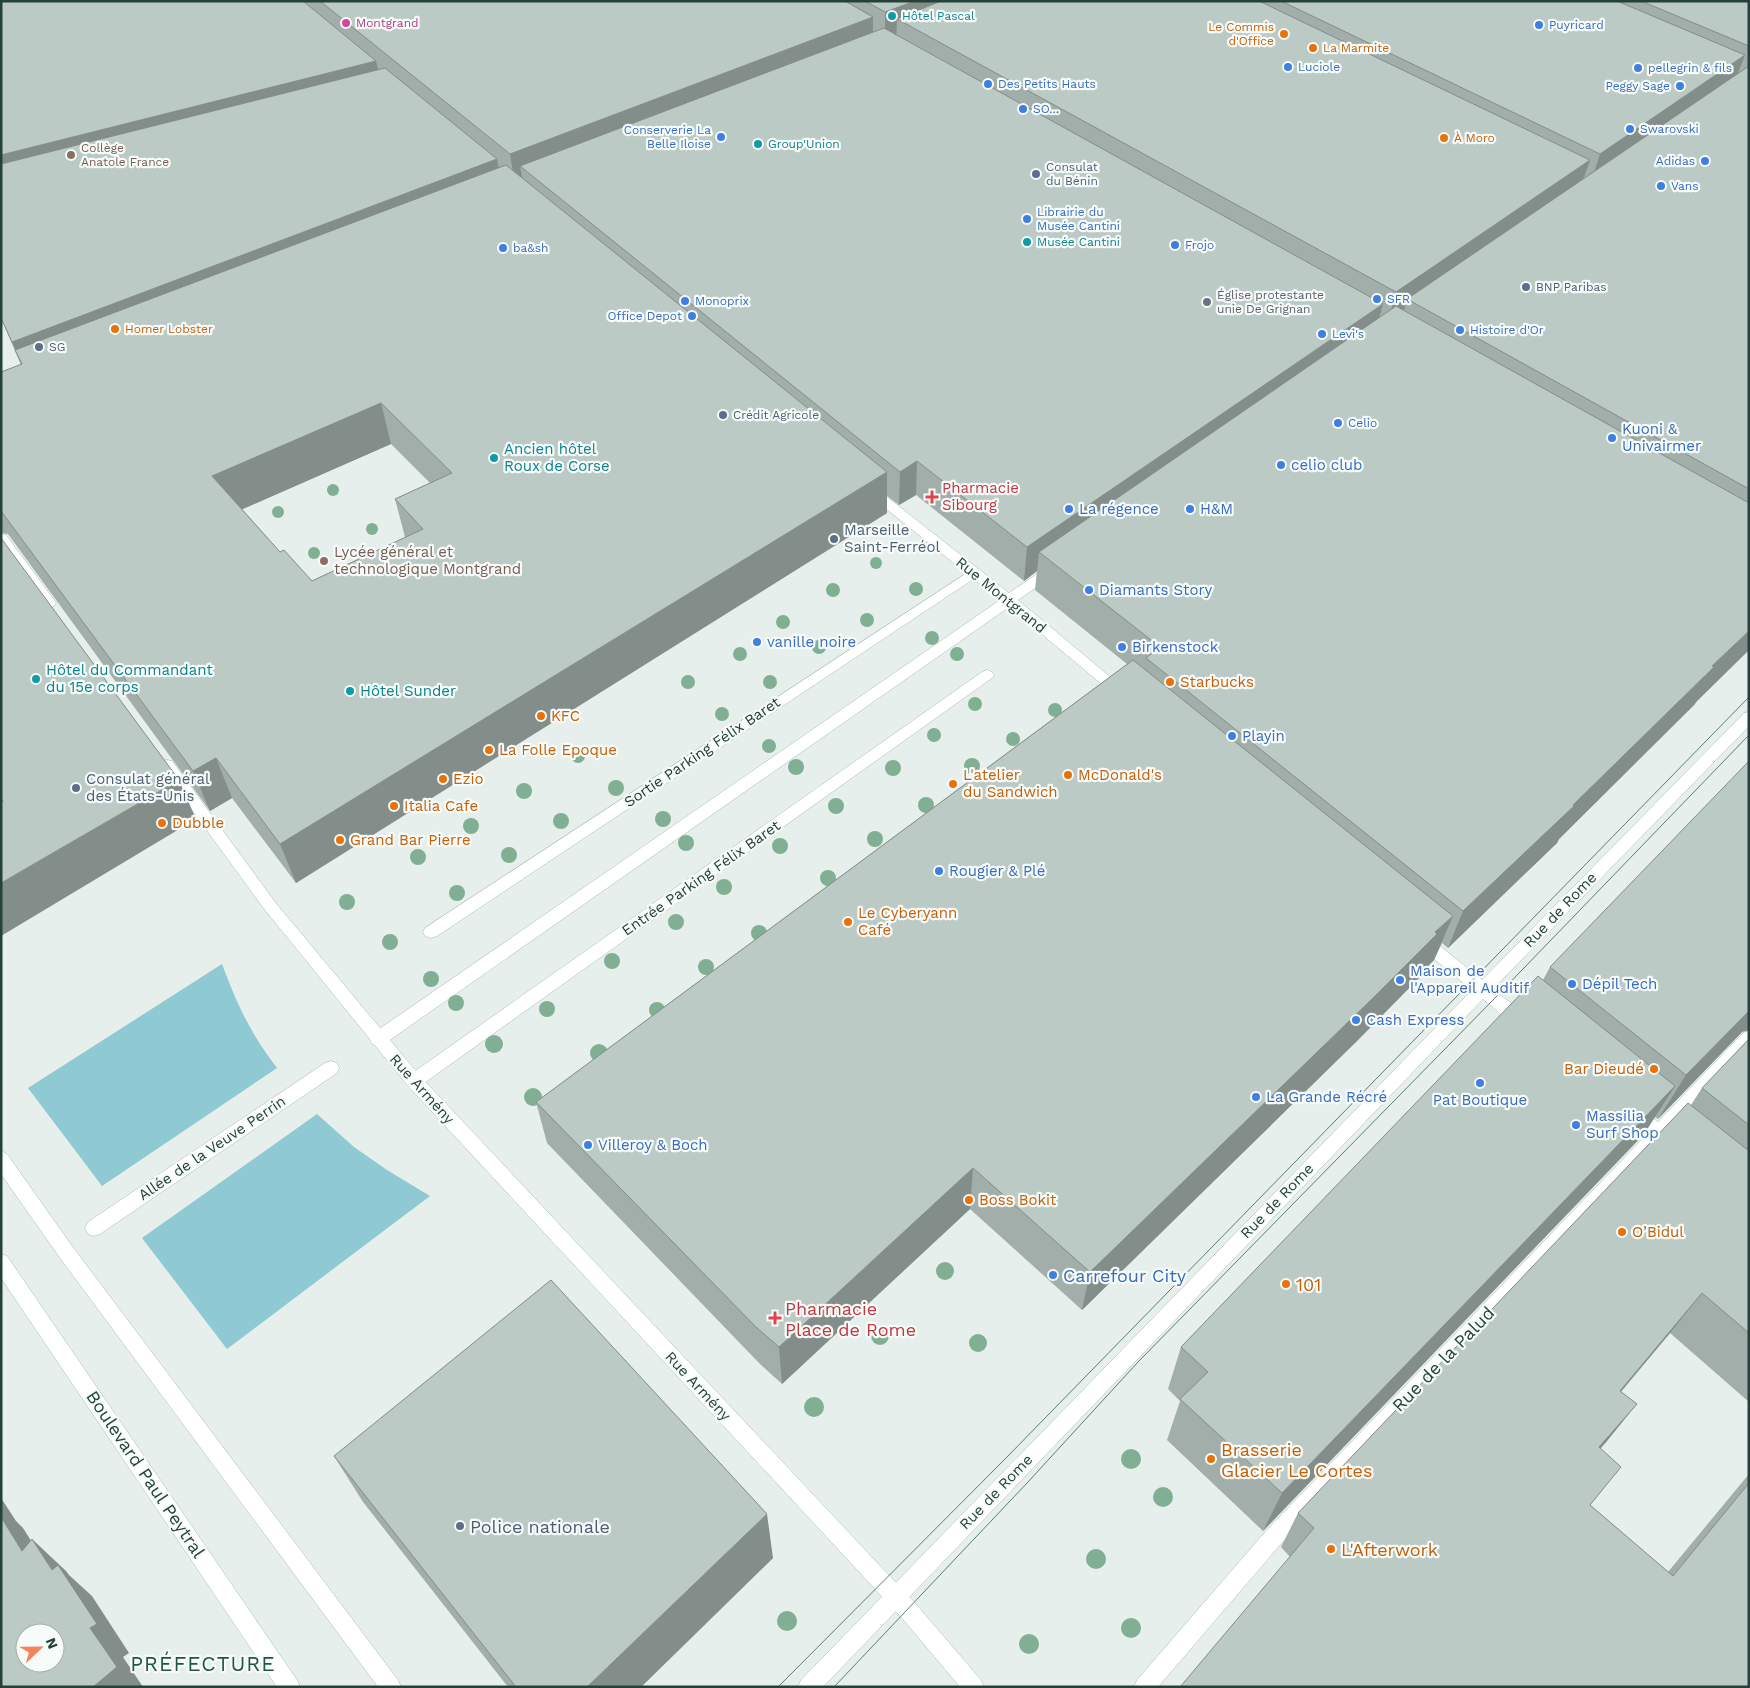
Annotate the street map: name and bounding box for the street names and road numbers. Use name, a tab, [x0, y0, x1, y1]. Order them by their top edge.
street label: Rue Montgrand	[952, 553, 1050, 637]
street label: Sortie Parking Félix Baret	[621, 693, 784, 811]
street label: Entrée Parking Félix Baret	[618, 816, 784, 940]
street label: Rue de Rome	[1520, 869, 1600, 951]
street label: Rue Armény	[386, 1050, 458, 1128]
street label: Allée de la Veuve Perrin	[135, 1092, 289, 1204]
street label: Rue de Rome	[1237, 1160, 1317, 1242]
street label: Rue de la Palud	[1388, 1302, 1498, 1416]
street label: Rue Armény	[661, 1348, 735, 1425]
street label: Boulevard Paul Peytral	[82, 1387, 210, 1562]
street label: Rue de Rome	[956, 1451, 1036, 1533]

